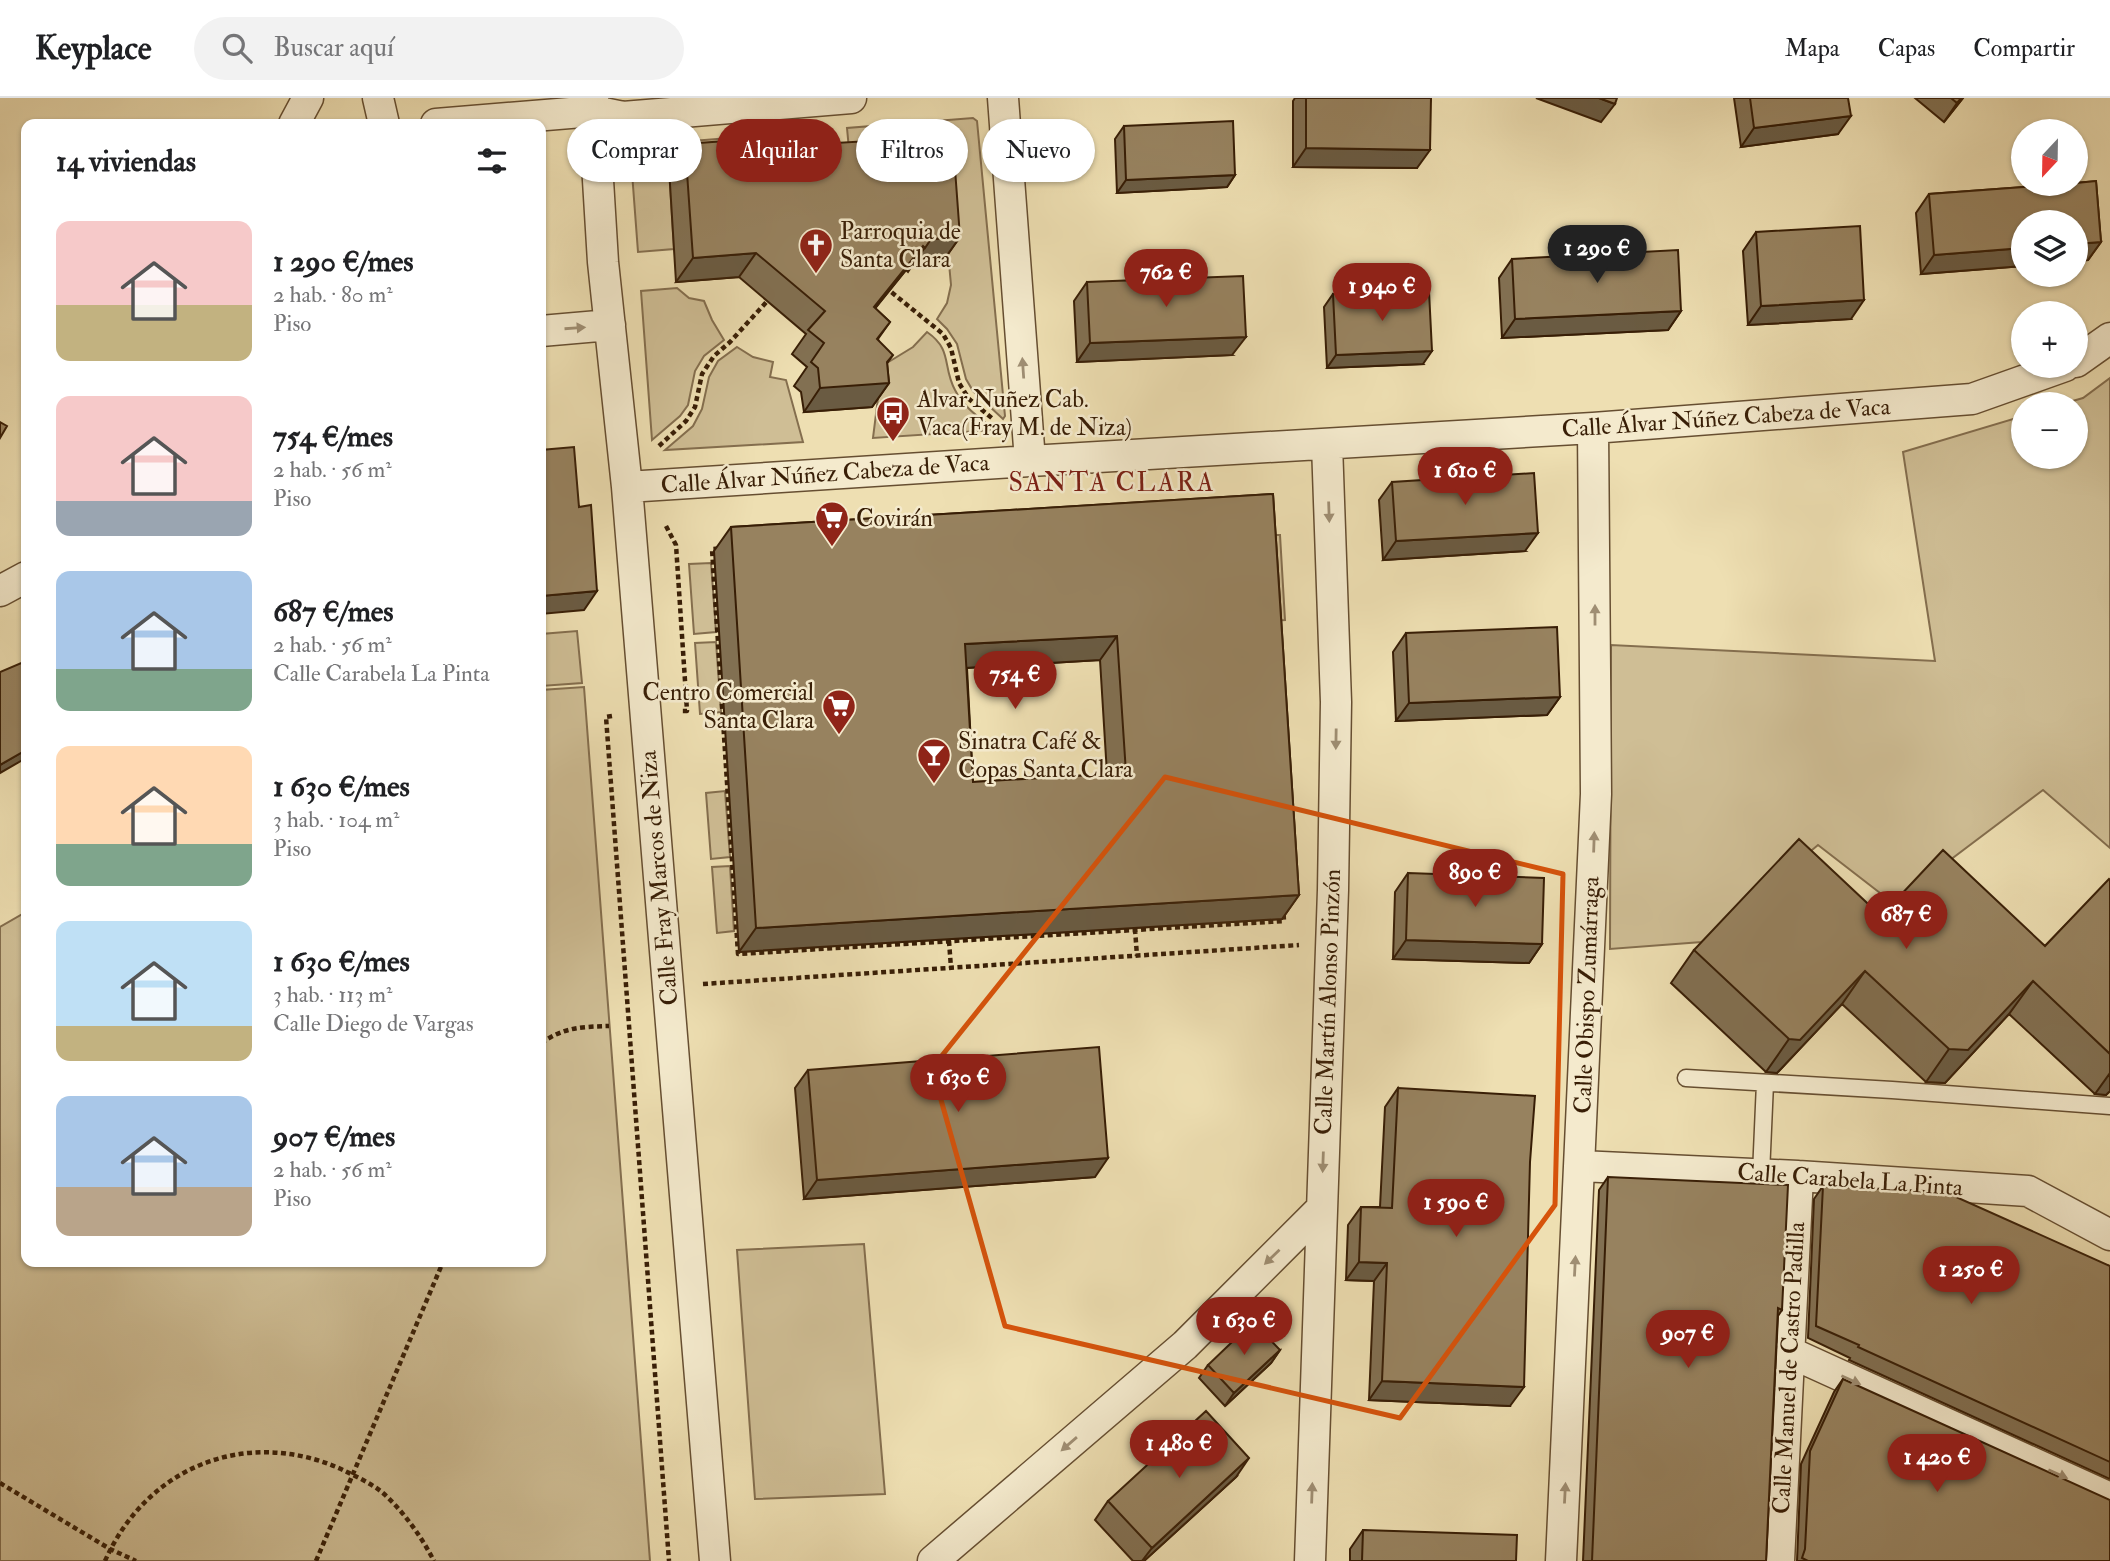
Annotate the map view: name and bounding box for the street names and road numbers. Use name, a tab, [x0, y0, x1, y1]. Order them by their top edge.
street label: Calle Álvar Núñez Cabeza de Vaca	[1561, 390, 1893, 445]
street label: Calle Álvar Núñez Cabeza de Vaca	[660, 446, 992, 501]
street label: Calle Fray Marcos de Niza	[632, 748, 686, 1007]
street label: Calle Martín Alonso Pinzón	[1308, 868, 1348, 1136]
street label: Calle Obispo Zumárraga	[1567, 875, 1607, 1114]
street label: Calle Carabela La Pinta	[1736, 1157, 1965, 1203]
street label: Calle Manuel de Castro Padilla	[1766, 1220, 1812, 1515]

